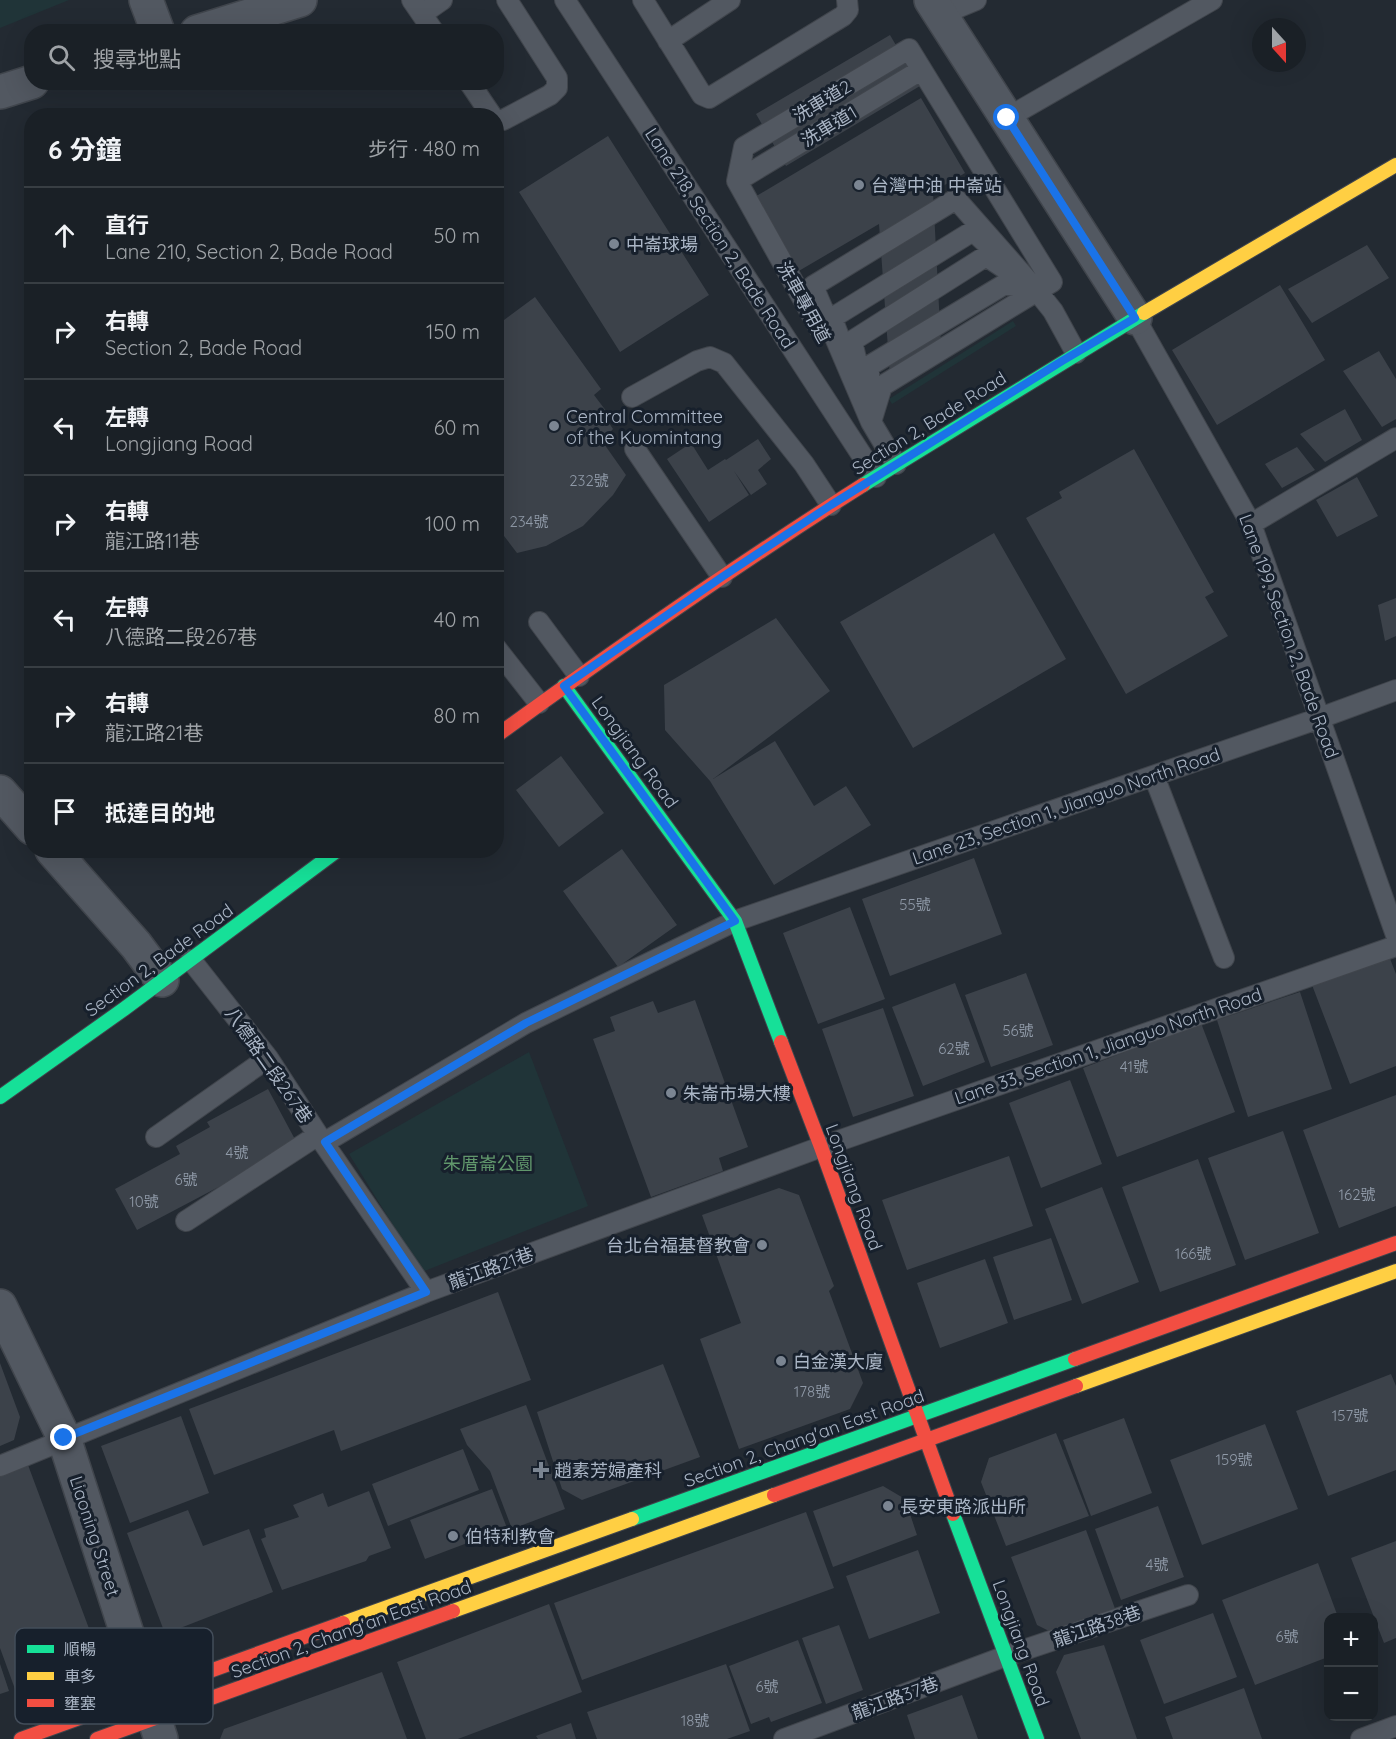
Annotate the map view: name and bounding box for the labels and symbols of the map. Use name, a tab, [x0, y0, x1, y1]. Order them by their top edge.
north arrow	[1252, 18, 1306, 72]
street label: 洗車道2	[789, 75, 855, 127]
street label: 洗車道1	[797, 101, 861, 151]
route start	[993, 104, 1019, 130]
street label: Lane 218, Section 2, Bade Road	[640, 123, 800, 353]
place label: 台灣中油 中崙站	[871, 174, 1002, 197]
marker: 台灣中油 中崙站	[852, 178, 866, 192]
place label: 中崙球場	[626, 233, 698, 256]
marker: 中崙球場	[607, 237, 621, 251]
street label: 洗車專用道	[772, 257, 836, 347]
street label: Section 2, Bade Road	[848, 366, 1010, 480]
place label: Central Committee of the Kuomintang	[566, 405, 723, 449]
marker: Central Committee of the Kuomintang	[547, 419, 561, 433]
house number: 232號	[569, 471, 609, 490]
street label: Lane 199, Section 2, Bade Road	[1234, 511, 1344, 761]
house number: 234號	[509, 512, 549, 531]
street label: Longjiang Road	[587, 691, 683, 813]
street label: Lane 23, Section 1, Jianguo North Road	[909, 742, 1223, 870]
house number: 55號	[899, 895, 931, 914]
street label: Section 2, Bade Road	[80, 899, 238, 1021]
street label: Lane 33, Section 1, Jianguo North Road	[951, 982, 1265, 1110]
street label: 八德路二段267巷	[220, 1002, 318, 1128]
house number: 56號	[1002, 1021, 1034, 1040]
house number: 62號	[938, 1039, 970, 1058]
house number: 41號	[1120, 1057, 1148, 1076]
place label: 朱崙市場大樓	[683, 1082, 791, 1105]
marker: 朱崙市場大樓	[664, 1086, 678, 1100]
street label: Longjiang Road	[820, 1121, 888, 1253]
house number: 4號	[226, 1143, 248, 1162]
park label: 朱厝崙公園	[443, 1152, 533, 1175]
house number: 6號	[174, 1170, 198, 1189]
house number: 162號	[1339, 1185, 1375, 1204]
house number: 10號	[129, 1192, 159, 1211]
place label: 台北台福基督教會	[606, 1234, 750, 1257]
marker: 台北台福基督教會	[755, 1238, 769, 1252]
street label: 龍江路21巷	[445, 1242, 537, 1294]
house number: 166號	[1175, 1244, 1211, 1263]
place label: 白金漢大廈	[793, 1350, 883, 1373]
marker: 白金漢大廈	[774, 1354, 788, 1368]
house number: 178號	[794, 1382, 830, 1401]
street label: Section 2, Chang'an East Road	[681, 1384, 927, 1492]
house number: 157號	[1332, 1406, 1368, 1425]
route end	[50, 1424, 76, 1450]
house number: 159號	[1215, 1450, 1253, 1469]
place label: 趙素芳婦產科	[554, 1459, 662, 1482]
marker: 趙素芳婦產科	[532, 1461, 550, 1479]
street label: Liaoning Street	[65, 1473, 125, 1599]
place label: 長安東路派出所	[900, 1495, 1026, 1518]
marker: 長安東路派出所	[881, 1499, 895, 1513]
place label: 伯特利教會	[465, 1525, 555, 1548]
marker: 伯特利教會	[446, 1529, 460, 1543]
house number: 4號	[1146, 1555, 1168, 1574]
street label: Section 2, Chang'an East Road	[228, 1575, 474, 1683]
street label: Longjiang Road	[987, 1577, 1055, 1709]
street label: 龍江路38巷	[1050, 1600, 1144, 1652]
house number: 6號	[1275, 1627, 1299, 1646]
legend	[15, 1628, 213, 1724]
text: 順暢	[64, 1639, 96, 1659]
text: 車多	[64, 1666, 96, 1686]
street label: 龍江路37巷	[848, 1672, 942, 1724]
house number: 6號	[755, 1677, 779, 1696]
text: 壅塞	[64, 1693, 96, 1713]
house number: 18號	[681, 1711, 709, 1730]

